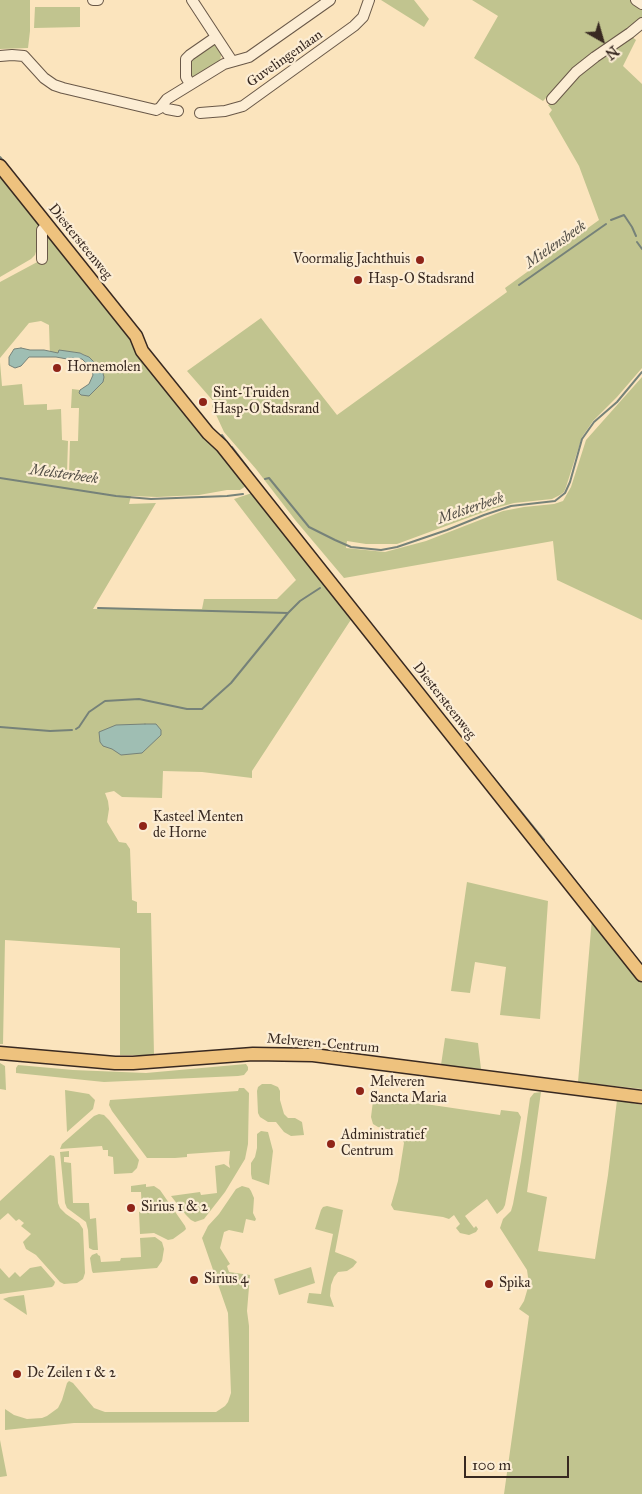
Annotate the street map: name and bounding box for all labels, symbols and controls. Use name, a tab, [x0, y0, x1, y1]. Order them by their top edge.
north arrow	[577, 15, 627, 65]
street label: Guvelingenlaan	[244, 27, 326, 91]
text: N	[602, 42, 621, 63]
street label: Diestersteenweg	[44, 201, 116, 283]
water label: Mielensbeek	[522, 217, 590, 273]
place label: Voormalig Jachthuis	[293, 252, 410, 268]
marker: Voormalig Jachthuis	[414, 254, 426, 266]
place label: Hasp-O Stadsrand	[368, 272, 474, 288]
marker: Hasp-O Stadsrand	[352, 274, 364, 286]
place label: Hornemolen	[67, 360, 141, 376]
marker: Hornemolen	[51, 362, 63, 374]
place label: Sint-Truiden Hasp-O Stadsrand	[213, 386, 319, 418]
marker: Sint-Truiden Hasp-O Stadsrand	[197, 396, 209, 408]
water label: Melsterbeek	[29, 461, 99, 489]
water label: Melsterbeek	[435, 489, 507, 529]
street label: Diestersteenweg	[409, 659, 479, 743]
place label: Kasteel Menten de Horne	[153, 810, 243, 842]
marker: Kasteel Menten de Horne	[137, 820, 149, 832]
street label: Melveren-Centrum	[266, 1031, 380, 1057]
place label: Melveren Sancta Maria	[370, 1075, 447, 1108]
marker: Melveren Sancta Maria	[354, 1085, 366, 1097]
place label: Administratief Centrum	[341, 1128, 425, 1160]
marker: Administratief Centrum	[325, 1138, 337, 1150]
place label: Sirius 1 & 2	[141, 1200, 208, 1216]
marker: Sirius 1 & 2	[125, 1202, 137, 1214]
place label: Sirius 4	[204, 1272, 248, 1288]
marker: Sirius 4	[188, 1274, 200, 1286]
place label: Spika	[499, 1276, 530, 1292]
marker: Spika	[483, 1278, 495, 1290]
place label: De Zeilen 1 & 2	[27, 1366, 116, 1382]
marker: De Zeilen 1 & 2	[11, 1368, 23, 1380]
scale bar	[467, 1446, 572, 1478]
text: 100 m	[472, 1456, 511, 1474]

